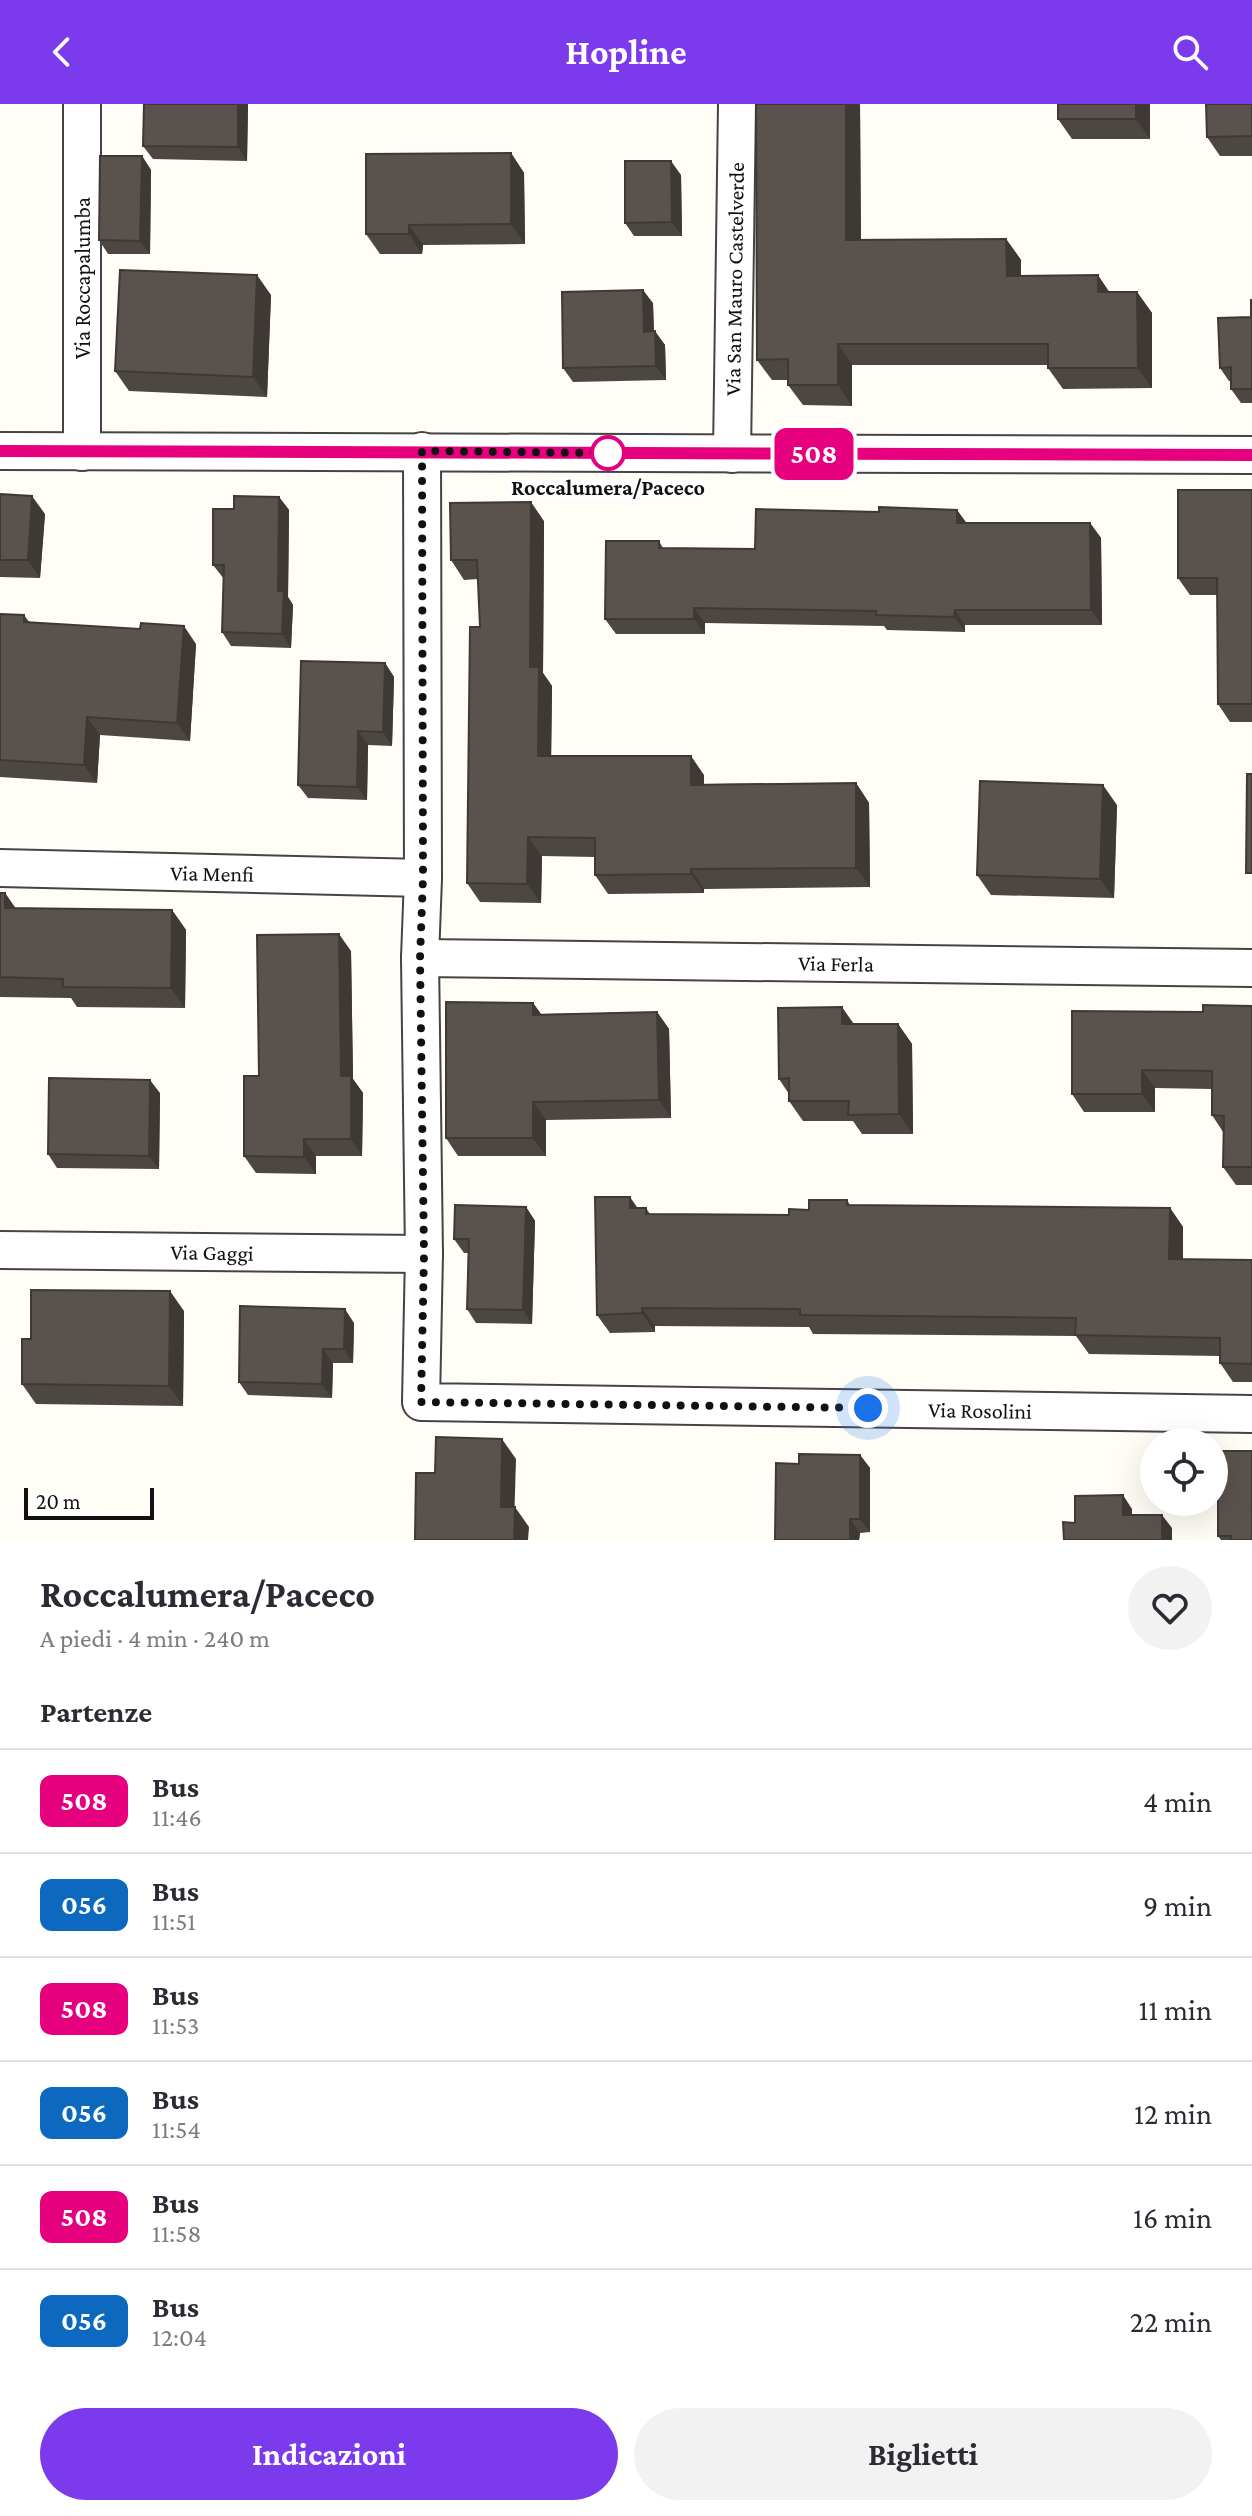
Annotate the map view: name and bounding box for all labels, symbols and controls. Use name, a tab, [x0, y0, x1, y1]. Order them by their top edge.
icon: back	[40, 30, 84, 74]
icon: search	[1168, 30, 1212, 74]
text: Hopline	[565, 32, 687, 72]
street label: Via San Mauro Castelverde	[720, 162, 749, 396]
street label: Via Roccapalumba	[70, 197, 95, 359]
line badge: 508	[768, 428, 860, 480]
marker: Roccalumera/Paceco	[591, 436, 625, 470]
text: 508	[790, 438, 838, 469]
place label: Roccalumera/Paceco	[511, 475, 705, 500]
street label: Via Menfi	[170, 860, 254, 887]
street label: Via Ferla	[798, 950, 874, 977]
street label: Via Gaggi	[170, 1239, 254, 1266]
your location	[848, 1388, 888, 1428]
street label: Via Rosolini	[928, 1397, 1032, 1424]
map controls	[1140, 1428, 1228, 1516]
button: locate	[1140, 1428, 1228, 1516]
scale bar	[24, 1484, 154, 1520]
text: 20 m	[36, 1489, 81, 1514]
button: heart	[1128, 1566, 1212, 1650]
text: Roccalumera/Paceco	[40, 1573, 375, 1615]
text: A piedi · 4 min · 240 m	[40, 1624, 270, 1653]
text: Partenze	[40, 1695, 152, 1728]
text: Bus	[152, 1770, 199, 1803]
text: 508	[60, 1785, 108, 1816]
text: 4 min	[1143, 1785, 1212, 1818]
text: 11:46	[152, 1803, 202, 1832]
text: Bus	[152, 1874, 199, 1907]
text: 056	[61, 1889, 107, 1920]
text: 9 min	[1143, 1889, 1212, 1922]
text: 11:51	[152, 1907, 196, 1936]
text: Bus	[152, 1978, 199, 2011]
text: 508	[60, 1993, 108, 2024]
text: 11 min	[1138, 1993, 1212, 2026]
text: 11:53	[152, 2011, 199, 2040]
text: Bus	[152, 2082, 199, 2115]
text: 056	[61, 2097, 107, 2128]
text: 12 min	[1134, 2097, 1212, 2130]
text: 11:54	[152, 2115, 201, 2144]
text: Bus	[152, 2186, 199, 2219]
text: 508	[60, 2201, 108, 2232]
text: 16 min	[1133, 2201, 1212, 2234]
text: 11:58	[152, 2219, 201, 2248]
text: Bus	[152, 2290, 199, 2323]
text: 056	[61, 2305, 107, 2336]
text: 22 min	[1130, 2305, 1212, 2338]
text: 12:04	[152, 2323, 207, 2352]
button: Indicazioni	[40, 2408, 618, 2500]
button: Biglietti	[634, 2408, 1212, 2500]

